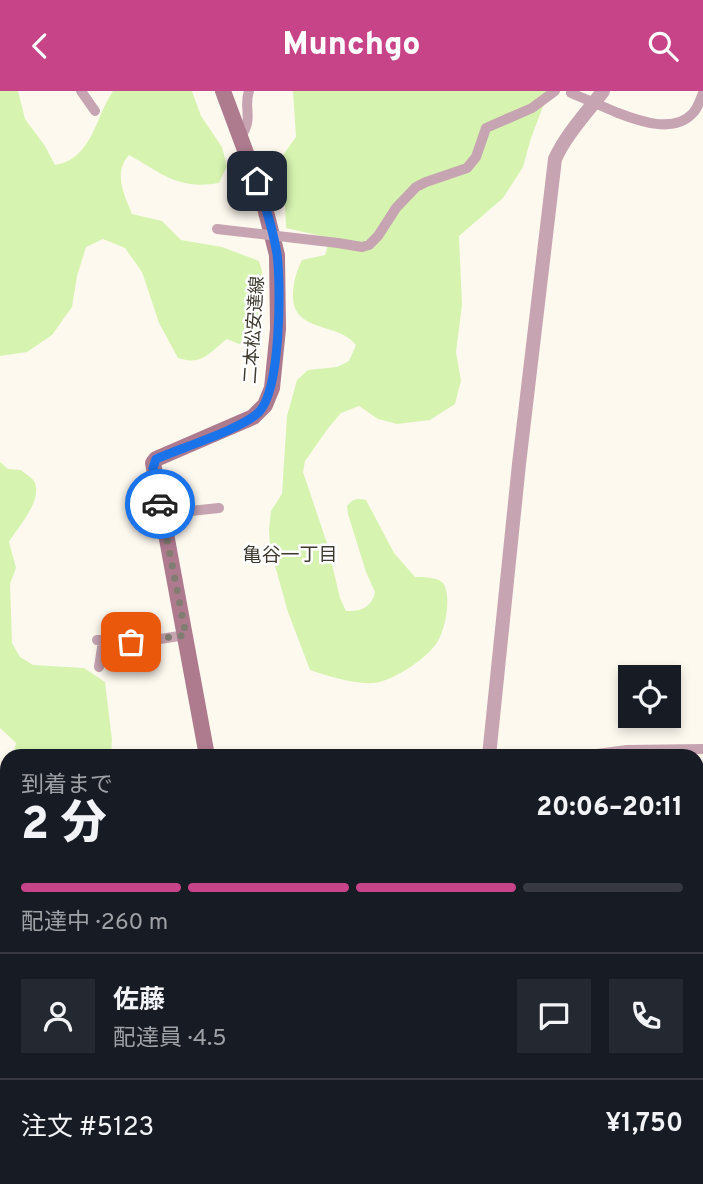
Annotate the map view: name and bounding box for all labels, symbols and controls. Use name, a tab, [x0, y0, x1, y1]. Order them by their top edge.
text: Munchgo	[283, 26, 421, 66]
icon: back	[21, 27, 59, 65]
icon: search	[644, 27, 682, 65]
pin	[227, 151, 287, 211]
icon: home	[238, 162, 276, 200]
street label: 二本松安達線	[240, 275, 270, 385]
courier	[125, 469, 195, 539]
icon: car	[141, 485, 179, 523]
district label: 亀谷一丁目	[242, 544, 338, 568]
pin	[101, 612, 161, 672]
icon: bag	[112, 623, 150, 661]
map controls	[618, 665, 681, 728]
button: locate	[618, 665, 681, 728]
text: 到着まで	[21, 772, 113, 801]
text: 20:06–20:11	[536, 792, 683, 825]
text: 2 分	[21, 797, 107, 856]
text: 配達中 · 260 m	[21, 909, 168, 938]
button: person	[21, 979, 95, 1053]
button: chat	[517, 979, 591, 1053]
button: phone	[609, 979, 683, 1053]
text: 佐藤	[113, 985, 165, 1018]
text: 配達員 · 4.5	[113, 1025, 227, 1054]
text: ¥1,750	[605, 1108, 683, 1141]
text: 注文 #5123	[21, 1112, 154, 1145]

